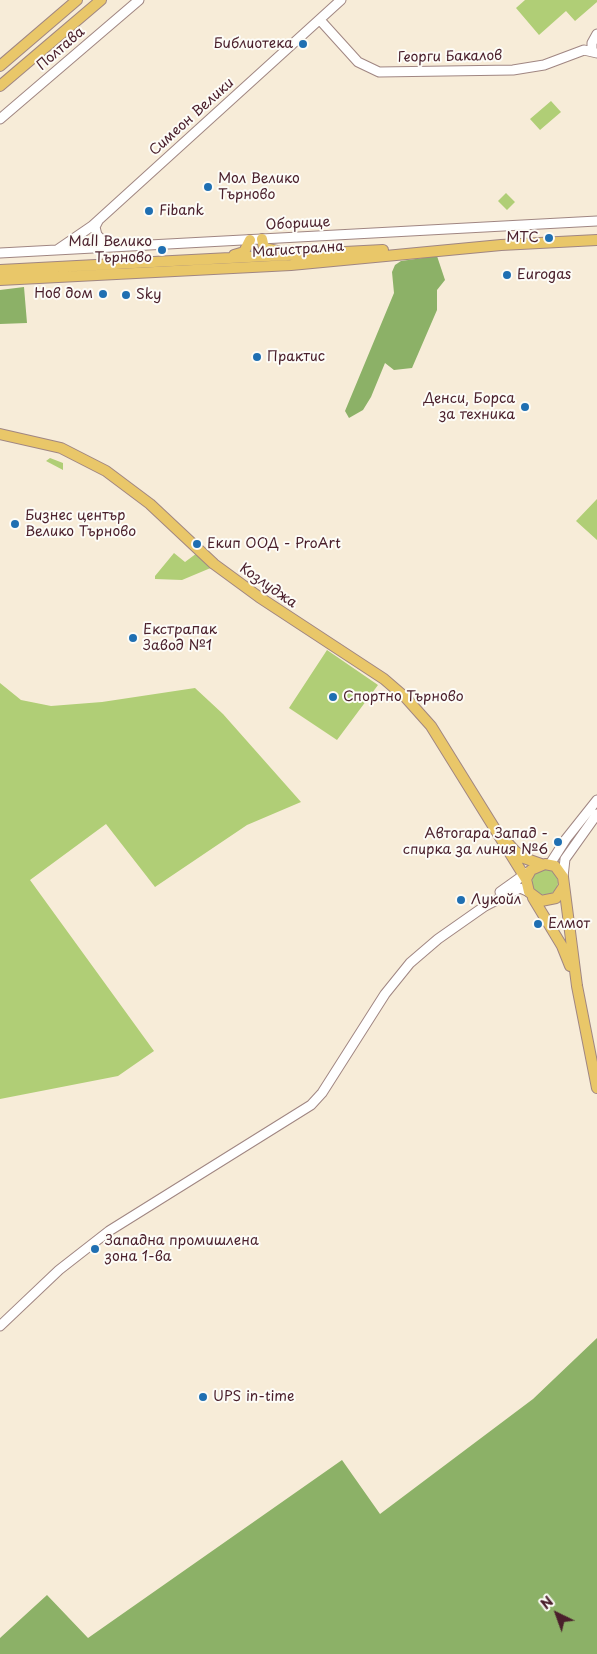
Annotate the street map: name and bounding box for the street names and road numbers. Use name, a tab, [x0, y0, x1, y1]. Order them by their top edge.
street label: Полтава	[34, 24, 88, 74]
street label: Георги Бакалов	[398, 48, 502, 66]
street label: Симеон Велики	[146, 75, 238, 159]
street label: Оборище	[265, 214, 331, 234]
street label: Магистрална	[252, 238, 344, 262]
street label: Козлуджа	[236, 560, 300, 612]

